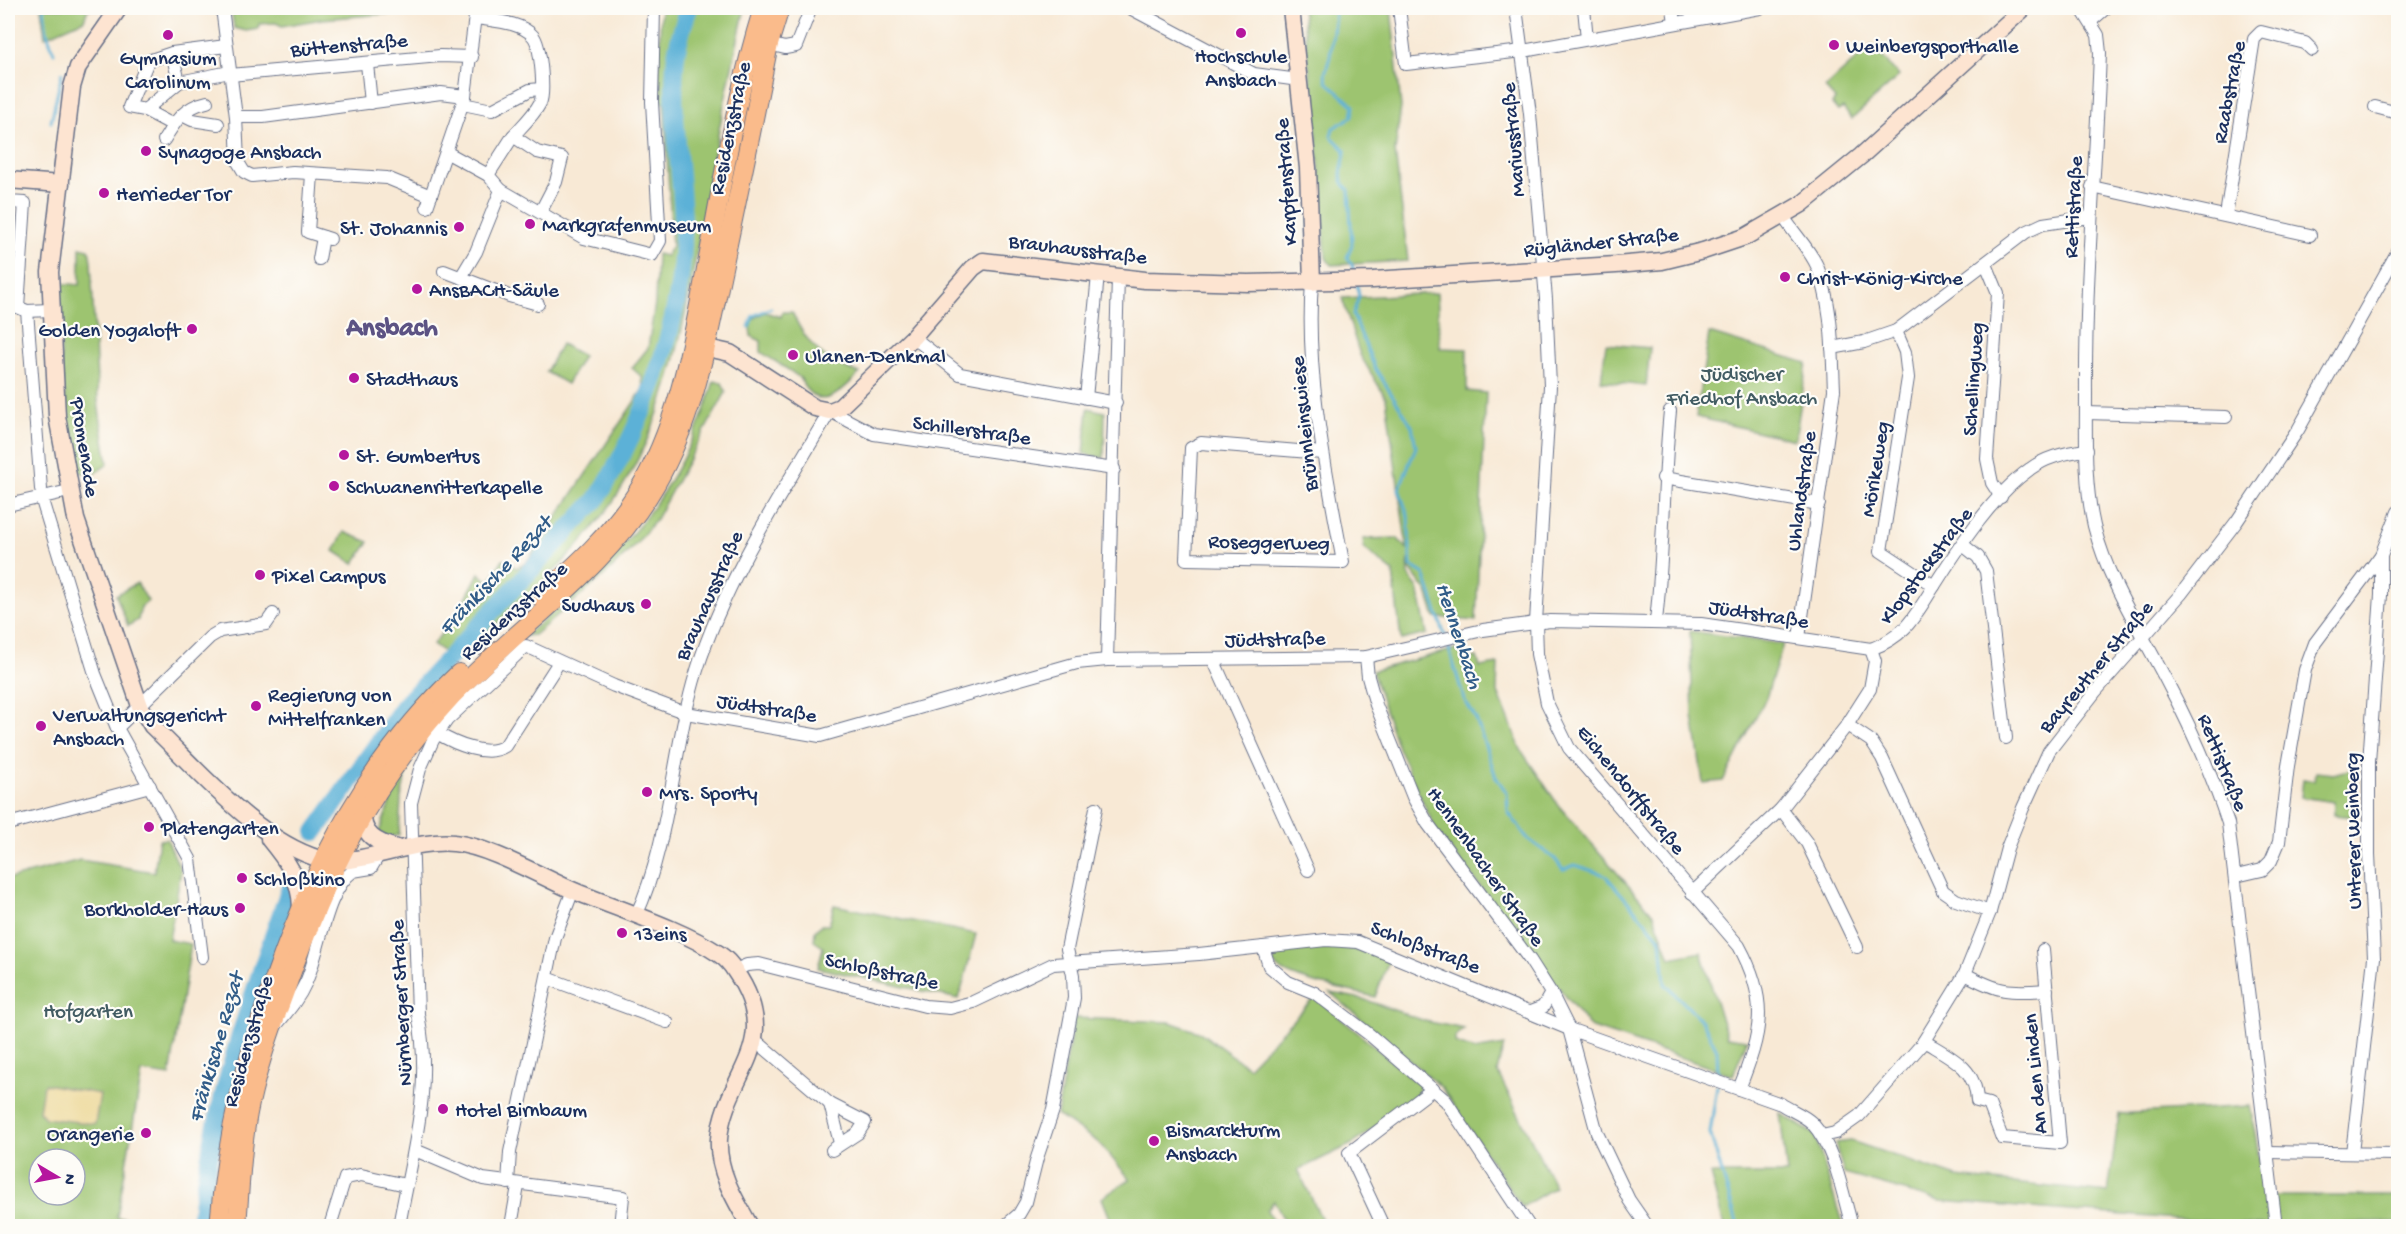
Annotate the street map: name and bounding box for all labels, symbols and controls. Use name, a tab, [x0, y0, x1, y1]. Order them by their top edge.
marker: Hochschule Ansbach	[1234, 26, 1248, 40]
marker: Gymnasium Carolinum	[161, 28, 175, 42]
street label: Büttenstraße	[289, 30, 410, 65]
place label: Weinbergsporthalle	[1846, 36, 2020, 61]
marker: Weinbergsporthalle	[1827, 38, 1841, 52]
street label: Raabstraße	[2209, 38, 2254, 146]
place label: Hochschule Ansbach	[1195, 46, 1289, 95]
place label: Gymnasium Carolinum	[119, 48, 217, 97]
street label: Residenzstraße	[706, 59, 759, 198]
street label: Mariusstraße	[1498, 80, 1533, 198]
street label: Karpfenstraße	[1272, 116, 1305, 246]
place label: Synagoge Ansbach	[158, 142, 322, 167]
marker: Synagoge Ansbach	[139, 144, 153, 158]
street label: Rettistraße	[2060, 154, 2091, 259]
place label: Herrieder Tor	[116, 184, 233, 209]
marker: Herrieder Tor	[97, 186, 111, 200]
place label: Markgrafenmuseum	[542, 215, 711, 240]
marker: Markgrafenmuseum	[523, 217, 537, 231]
place label: St. Johannis	[340, 218, 448, 243]
marker: St. Johannis	[452, 220, 466, 234]
street label: Rügländer Straße	[1523, 224, 1681, 265]
street label: Brauhausstraße	[1006, 230, 1149, 273]
place label: Christ-König-Kirche	[1797, 268, 1964, 293]
marker: Christ-König-Kirche	[1778, 270, 1792, 284]
place label: AnsBACH-Säule	[429, 280, 560, 305]
marker: AnsBACH-Säule	[410, 282, 424, 296]
district label: Ansbach	[345, 314, 438, 346]
place label: Golden Yogaloft	[38, 320, 182, 345]
marker: Golden Yogaloft	[185, 322, 199, 336]
street label: Schellingweg	[1959, 322, 1992, 437]
place label: Ulanen-Denkmal	[805, 346, 946, 371]
marker: Ulanen-Denkmal	[786, 348, 800, 362]
street label: Brünnleinswiese	[1287, 354, 1326, 494]
park label: Jüdischer Friedhof Ansbach	[1666, 364, 1817, 413]
place label: Stadthaus	[366, 369, 459, 394]
marker: Stadthaus	[347, 371, 361, 385]
street label: Promenade	[62, 395, 103, 500]
street label: Schillerstraße	[911, 412, 1033, 453]
street label: Mörikeweg	[1858, 420, 1897, 519]
street label: Uhlandstraße	[1783, 429, 1824, 553]
place label: St. Gumbertus	[356, 446, 481, 471]
marker: St. Gumbertus	[337, 448, 351, 462]
place label: Schwanenritterkapelle	[346, 477, 544, 502]
marker: Schwanenritterkapelle	[327, 479, 341, 493]
street label: Klopstockstraße	[1876, 503, 1981, 631]
water label: Fränkische Rezat	[435, 509, 562, 642]
street label: Brauhausstraße	[671, 527, 751, 666]
street label: Roseggerweg	[1208, 531, 1330, 558]
street label: Residenzstraße	[457, 557, 575, 667]
place label: Pixel Campus	[271, 566, 387, 591]
marker: Pixel Campus	[253, 568, 267, 582]
water label: Hennenbach	[1428, 580, 1487, 693]
place label: Sudhaus	[562, 595, 635, 620]
street label: Jüdtstraße	[1707, 596, 1811, 637]
street label: Bayreuther Straße	[2034, 596, 2161, 740]
marker: Sudhaus	[639, 597, 653, 611]
street label: Jüdtstraße	[1224, 628, 1327, 655]
place label: Regierung von Mittelfranken	[268, 685, 392, 734]
street label: Jüdtstraße	[715, 690, 819, 731]
marker: Regierung von Mittelfranken	[249, 699, 263, 713]
place label: Verwaltungsgericht Ansbach	[52, 705, 228, 754]
street label: Rettistraße	[2190, 711, 2252, 817]
marker: Verwaltungsgericht Ansbach	[34, 719, 48, 733]
street label: Eichendorffstraße	[1569, 721, 1690, 862]
street label: Unterer Weinberg	[2342, 752, 2369, 910]
place label: Mrs. Sporty	[659, 783, 758, 808]
street label: Hennenbacher Straße	[1420, 783, 1549, 954]
marker: Mrs. Sporty	[640, 785, 654, 799]
place label: Platengarten	[160, 818, 279, 843]
marker: Platengarten	[142, 820, 156, 834]
place label: Schloßkino	[254, 869, 345, 894]
marker: Schloßkino	[235, 871, 249, 885]
place label: Borkholder-Haus	[83, 899, 229, 924]
marker: Borkholder-Haus	[233, 901, 247, 915]
street label: Schloßstraße	[1366, 917, 1484, 982]
street label: Nürnberger Straße	[387, 918, 420, 1087]
place label: 13eins	[633, 924, 688, 949]
marker: 13eins	[615, 926, 629, 940]
street label: Schloßstraße	[822, 949, 941, 998]
water label: Fränkische Rezat	[184, 967, 253, 1126]
street label: Residenzstraße	[220, 972, 281, 1111]
park label: Hofgarten	[43, 1001, 133, 1026]
street label: An den Linden	[2020, 1012, 2055, 1135]
place label: Hotel Birnbaum	[455, 1100, 587, 1125]
marker: Hotel Birnbaum	[436, 1102, 450, 1116]
place label: Bismarckturm Ansbach	[1165, 1120, 1280, 1169]
place label: Orangerie	[47, 1124, 135, 1149]
marker: Orangerie	[139, 1126, 153, 1140]
marker: Bismarckturm Ansbach	[1147, 1134, 1161, 1148]
north arrow	[27, 1147, 87, 1207]
text: N	[58, 1172, 79, 1186]

